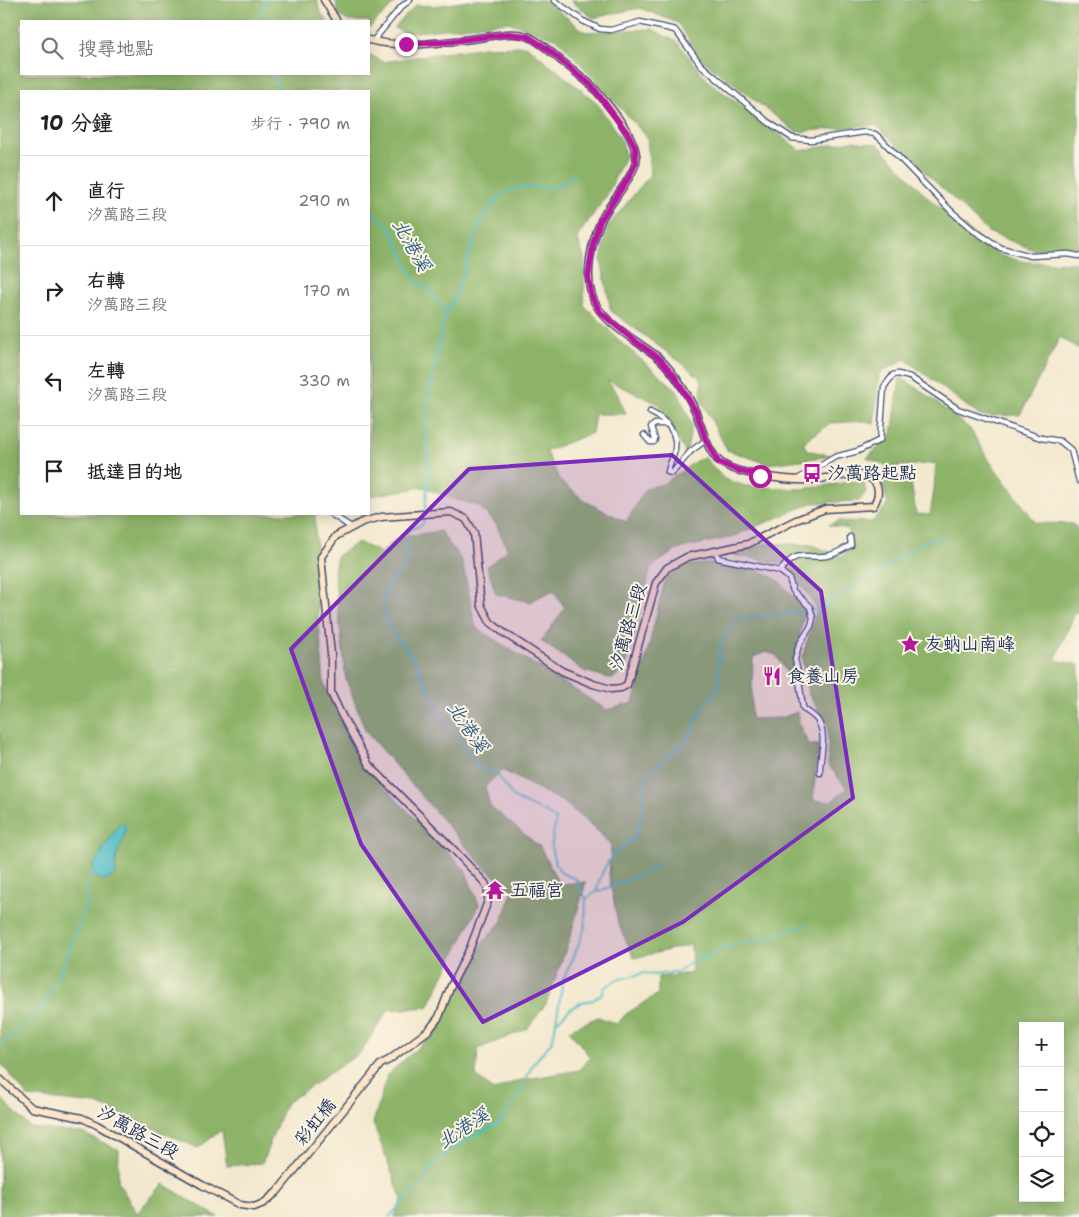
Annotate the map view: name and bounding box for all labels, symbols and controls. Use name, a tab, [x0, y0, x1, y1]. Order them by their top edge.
search box	[20, 20, 370, 75]
route end	[395, 33, 418, 56]
icon: search	[38, 34, 66, 62]
text: 搜尋地點	[78, 36, 154, 61]
text: 10 分鐘	[40, 109, 113, 137]
text: 步行 · 790 m	[251, 113, 350, 134]
text: 直行	[87, 178, 125, 203]
icon: ahead	[40, 187, 68, 215]
text: 290 m	[298, 190, 350, 211]
text: 汐萬路三段	[87, 204, 167, 225]
water label: 北港溪	[387, 214, 438, 277]
text: 右轉	[87, 268, 125, 293]
icon: right	[40, 277, 68, 305]
text: 170 m	[303, 280, 350, 301]
text: 汐萬路三段	[87, 294, 167, 315]
text: 左轉	[87, 358, 125, 383]
icon: left	[40, 367, 68, 395]
text: 330 m	[298, 370, 350, 391]
text: 汐萬路三段	[87, 384, 167, 405]
icon: arrive	[40, 457, 68, 485]
text: 抵達目的地	[87, 459, 182, 484]
place label: 汐萬路起點	[827, 461, 917, 485]
bus stop icon: 汐萬路起點	[801, 462, 823, 484]
route start	[749, 465, 772, 488]
street label: 汐萬路三段	[604, 580, 652, 674]
place label: 友蚋山南峰	[925, 632, 1015, 656]
place icon: 友蚋山南峰	[899, 633, 921, 655]
place label: 食養山房	[787, 664, 859, 688]
restaurant icon: 食養山房	[761, 665, 783, 687]
water label: 北港溪	[442, 696, 495, 758]
place label: 五福宮	[510, 878, 564, 902]
temple icon: 五福宮	[484, 879, 506, 901]
map controls	[1019, 1022, 1064, 1202]
button: +	[1019, 1022, 1064, 1067]
button: −	[1019, 1067, 1064, 1112]
street label: 彩虹橋	[289, 1093, 341, 1151]
street label: 汐萬路三段	[93, 1100, 183, 1164]
water label: 北港溪	[432, 1101, 495, 1154]
button: locate	[1019, 1112, 1064, 1157]
button: layers	[1019, 1157, 1064, 1202]

